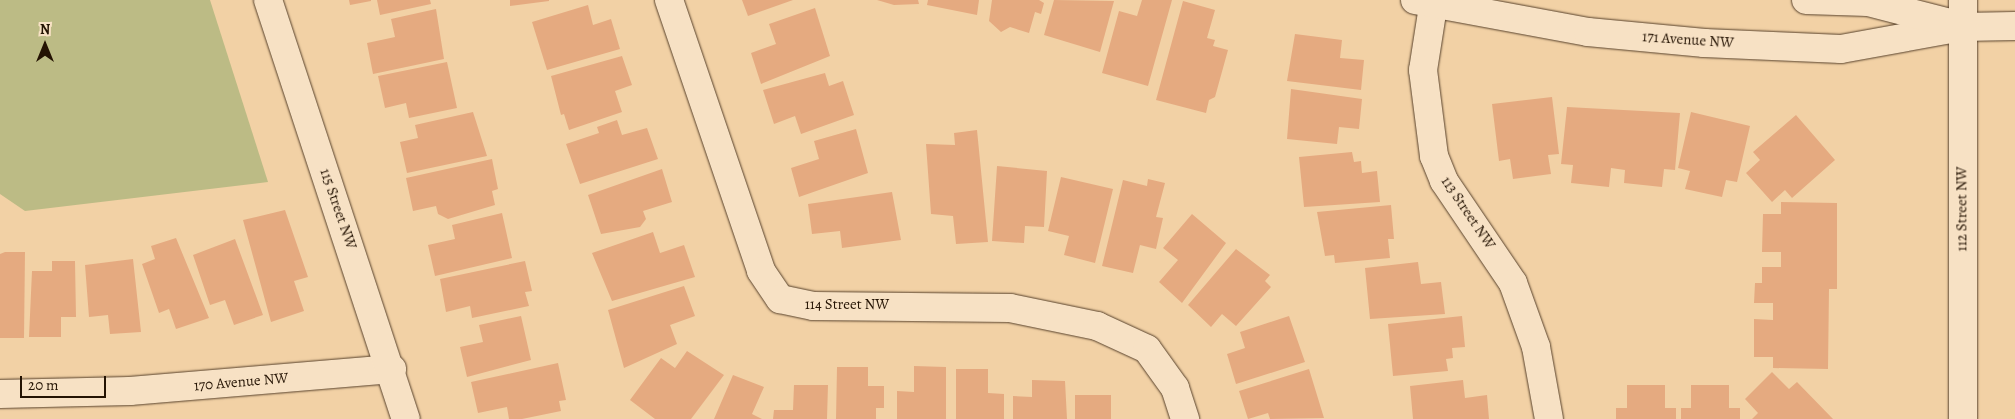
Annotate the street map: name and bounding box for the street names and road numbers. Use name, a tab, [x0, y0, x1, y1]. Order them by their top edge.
street label: 171 Avenue NW	[1642, 28, 1734, 52]
street label: 115 Street NW	[316, 166, 360, 252]
street label: 112 Street NW	[1953, 167, 1971, 251]
street label: 113 Street NW	[1437, 173, 1499, 253]
street label: 114 Street NW	[805, 296, 889, 314]
street label: 170 Avenue NW	[193, 369, 289, 395]

